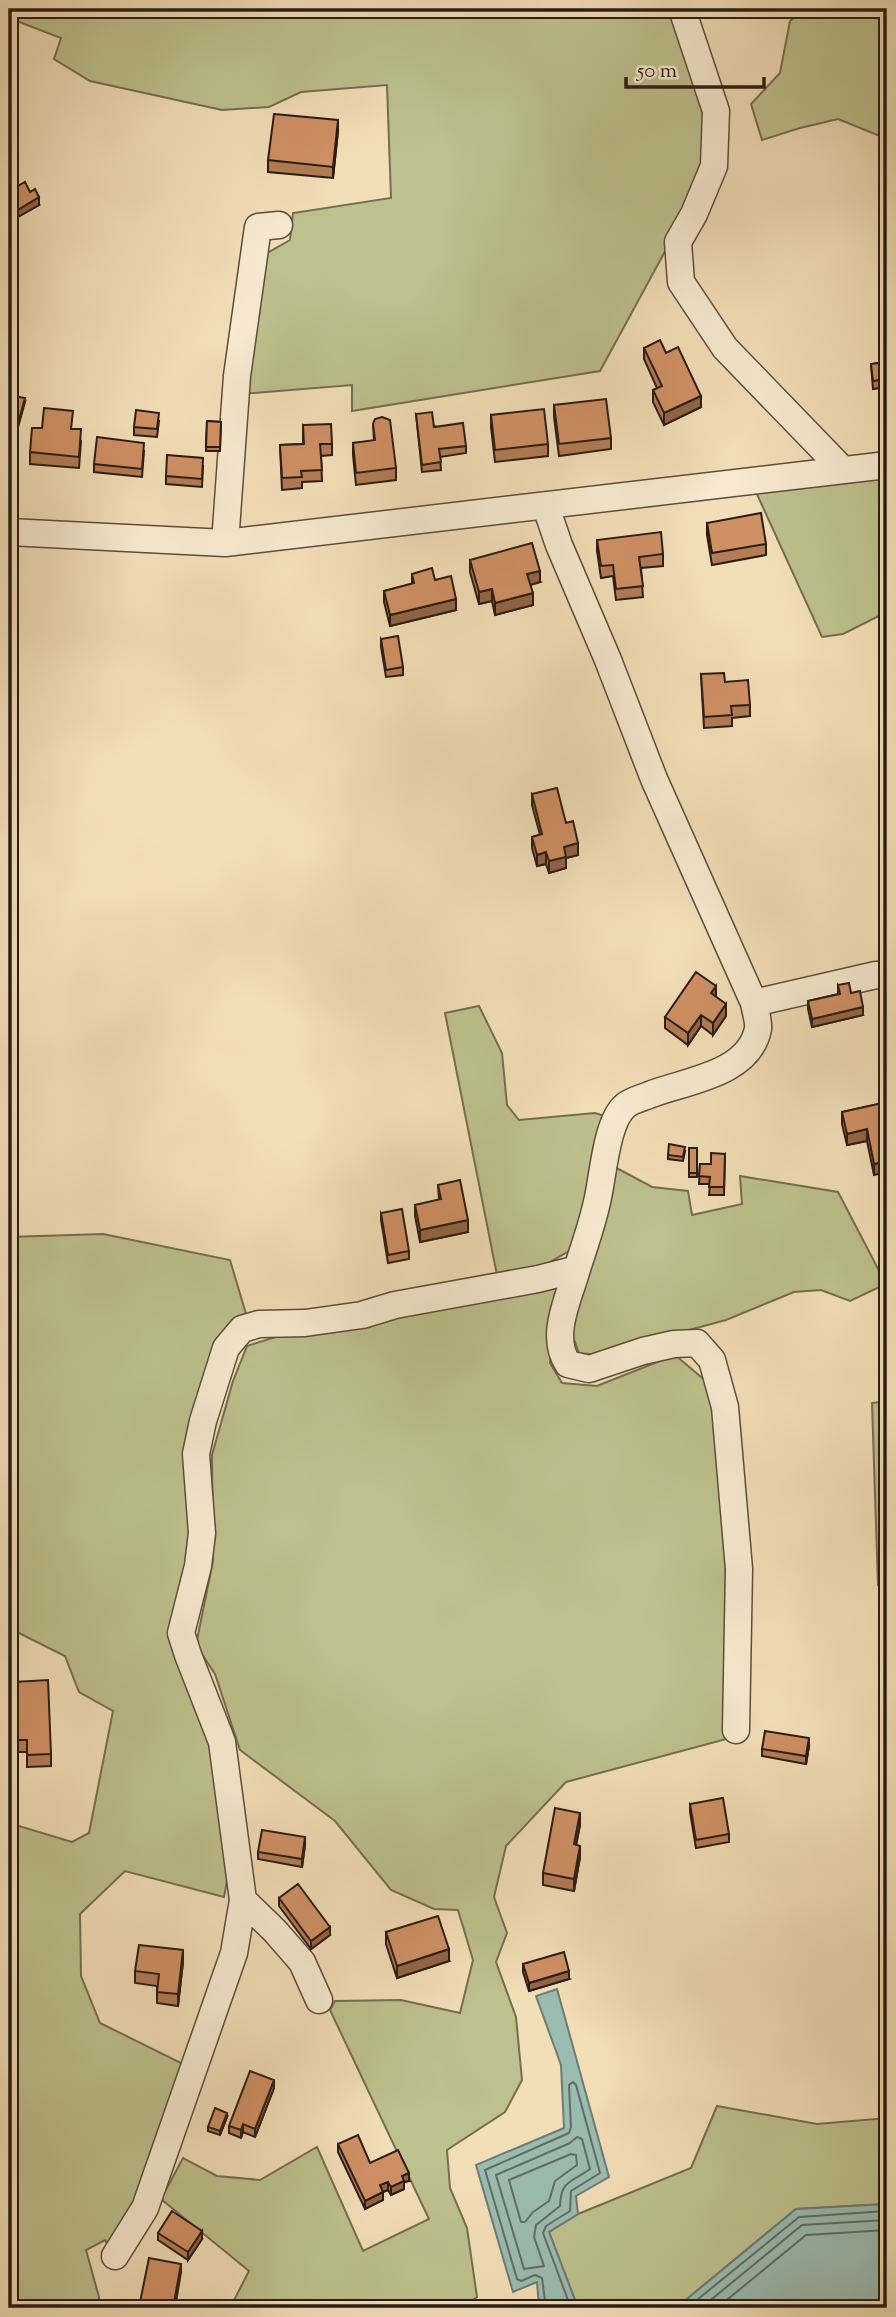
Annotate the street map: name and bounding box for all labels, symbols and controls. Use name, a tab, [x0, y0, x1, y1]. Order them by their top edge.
scale bar	[626, 46, 765, 90]
text: 50 m	[636, 57, 677, 87]

